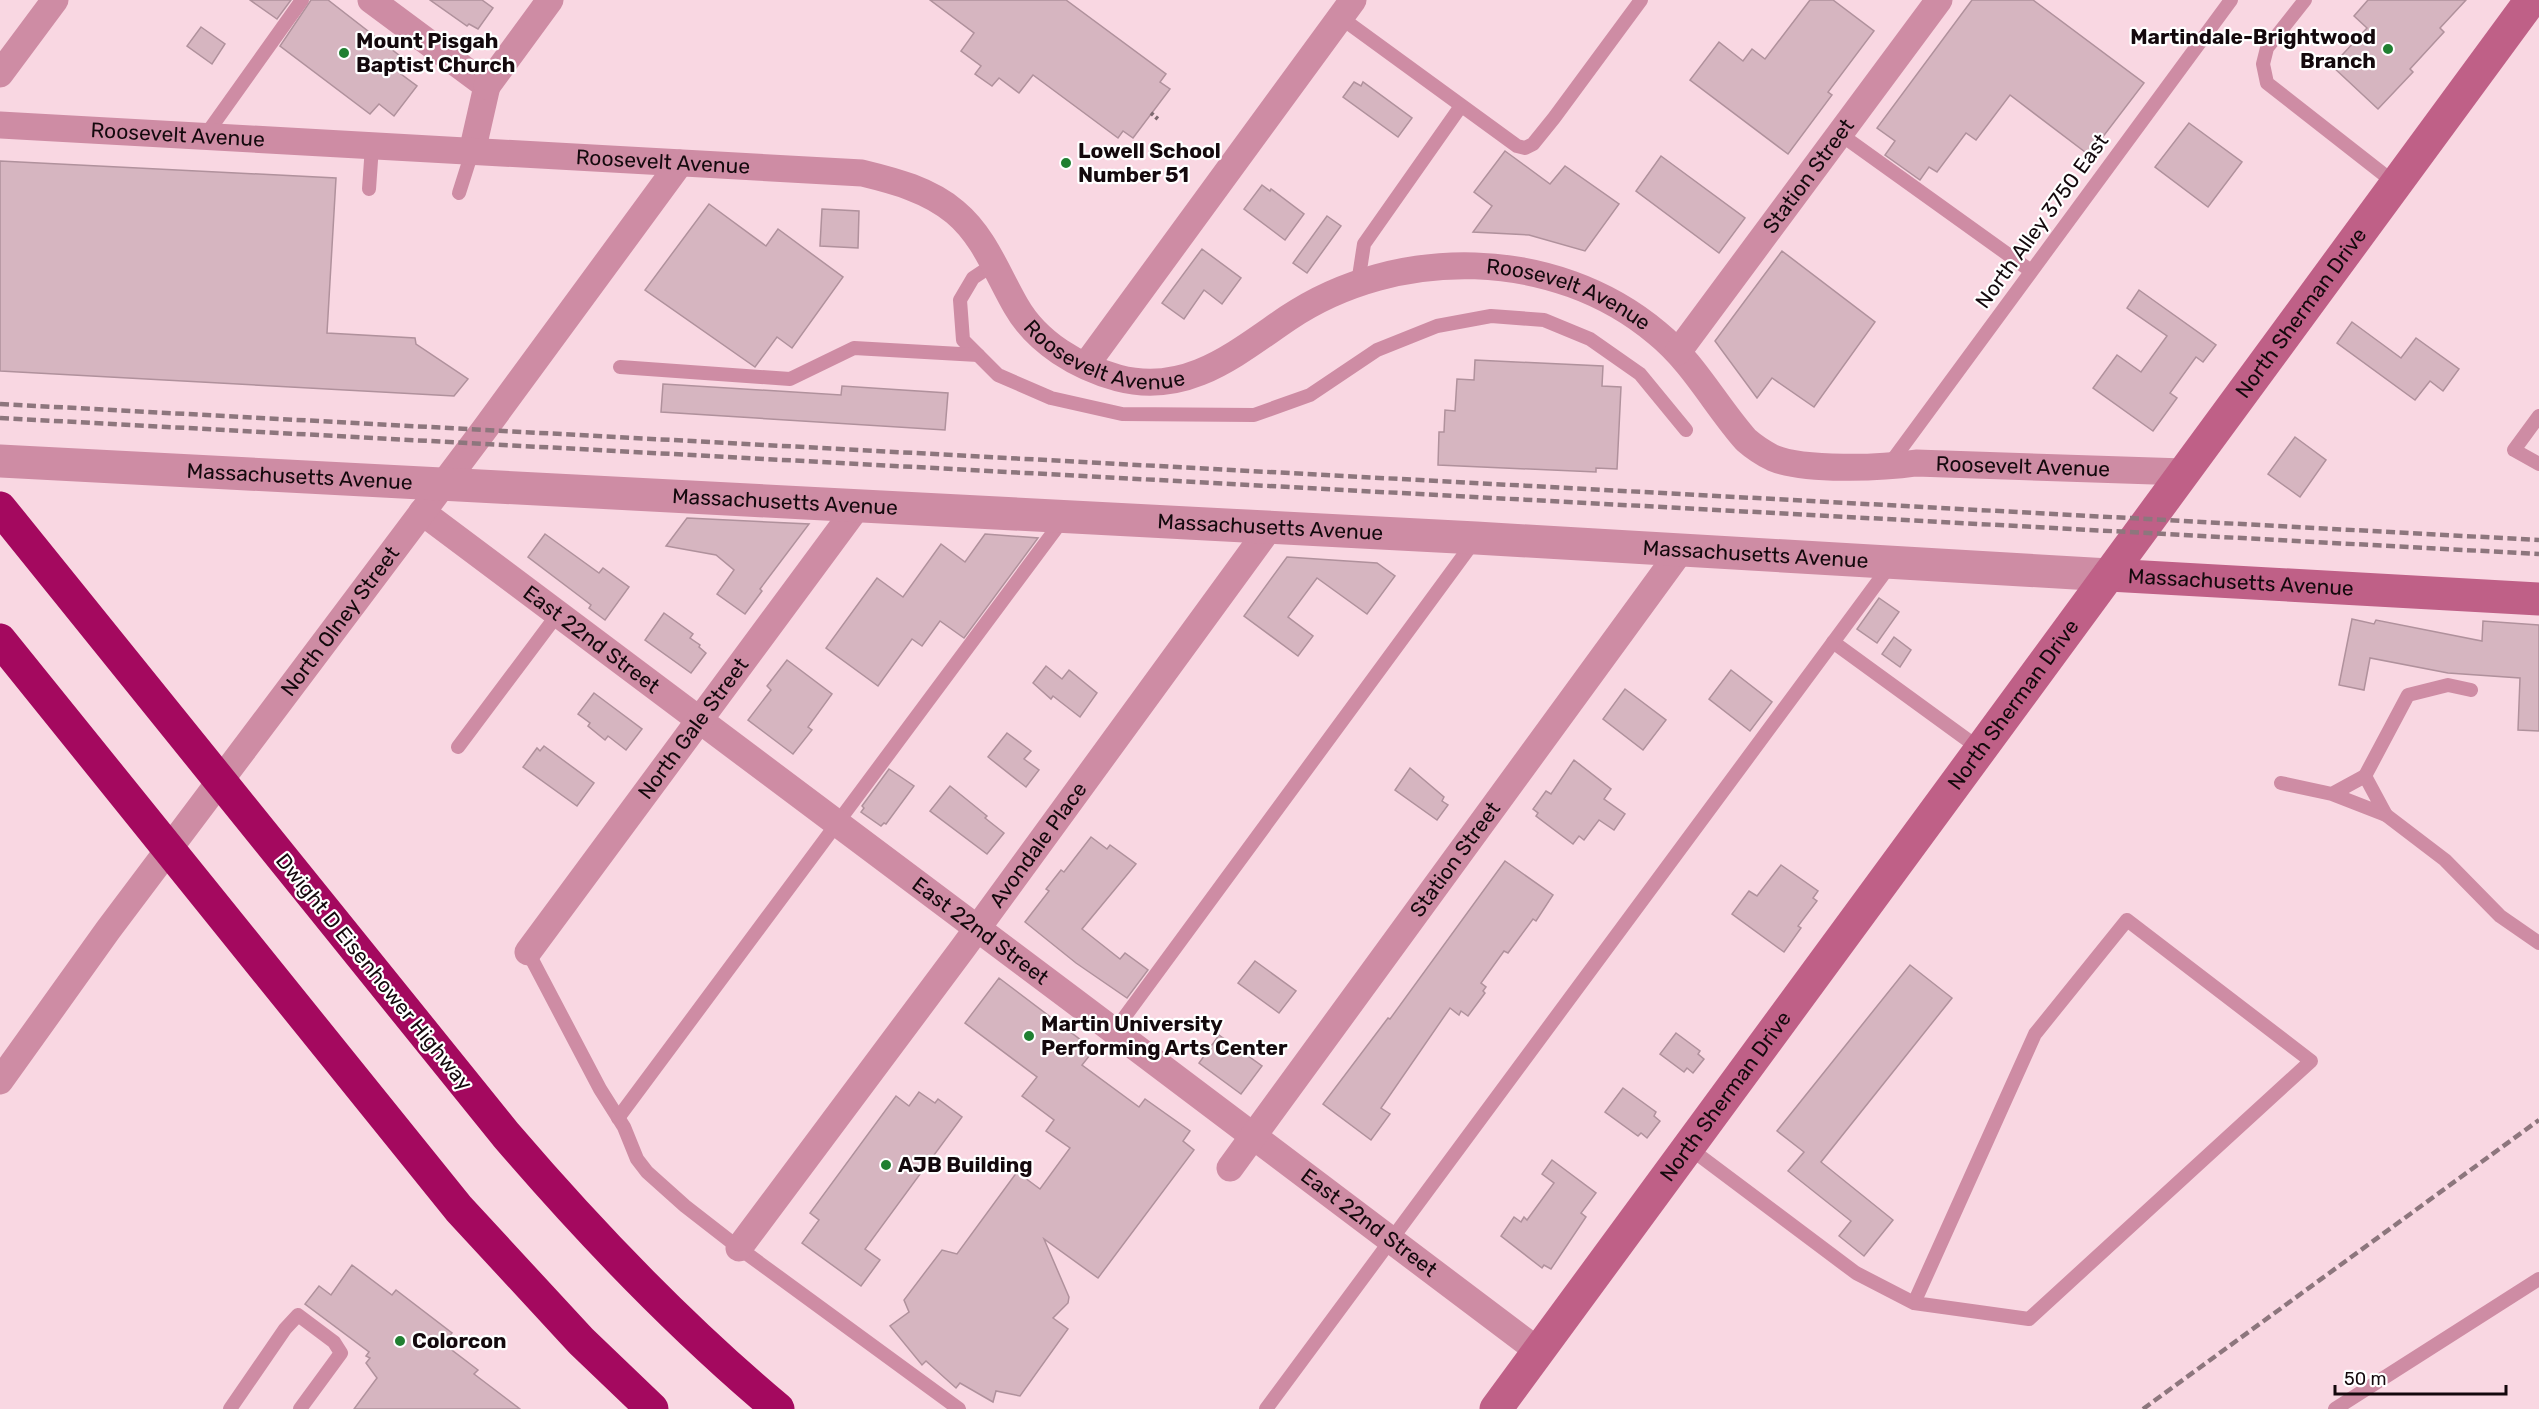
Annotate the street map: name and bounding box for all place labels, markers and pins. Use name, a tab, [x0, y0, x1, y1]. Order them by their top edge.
place label: Martindale-Brightwood Branch	[2130, 24, 2376, 73]
place label: Mount Pisgah Baptist Church	[356, 28, 515, 77]
marker: Martindale-Brightwood Branch	[2381, 42, 2395, 56]
marker: Mount Pisgah Baptist Church	[337, 46, 351, 60]
place label: Lowell School Number 51	[1078, 138, 1221, 187]
marker: Lowell School Number 51	[1059, 156, 1073, 170]
place label: Martin University Performing Arts Center	[1041, 1011, 1288, 1060]
marker: Martin University Performing Arts Center	[1022, 1029, 1036, 1043]
place label: AJB Building	[898, 1152, 1033, 1177]
marker: AJB Building	[879, 1158, 893, 1172]
place label: Colorcon	[412, 1328, 507, 1353]
marker: Colorcon	[393, 1334, 407, 1348]

